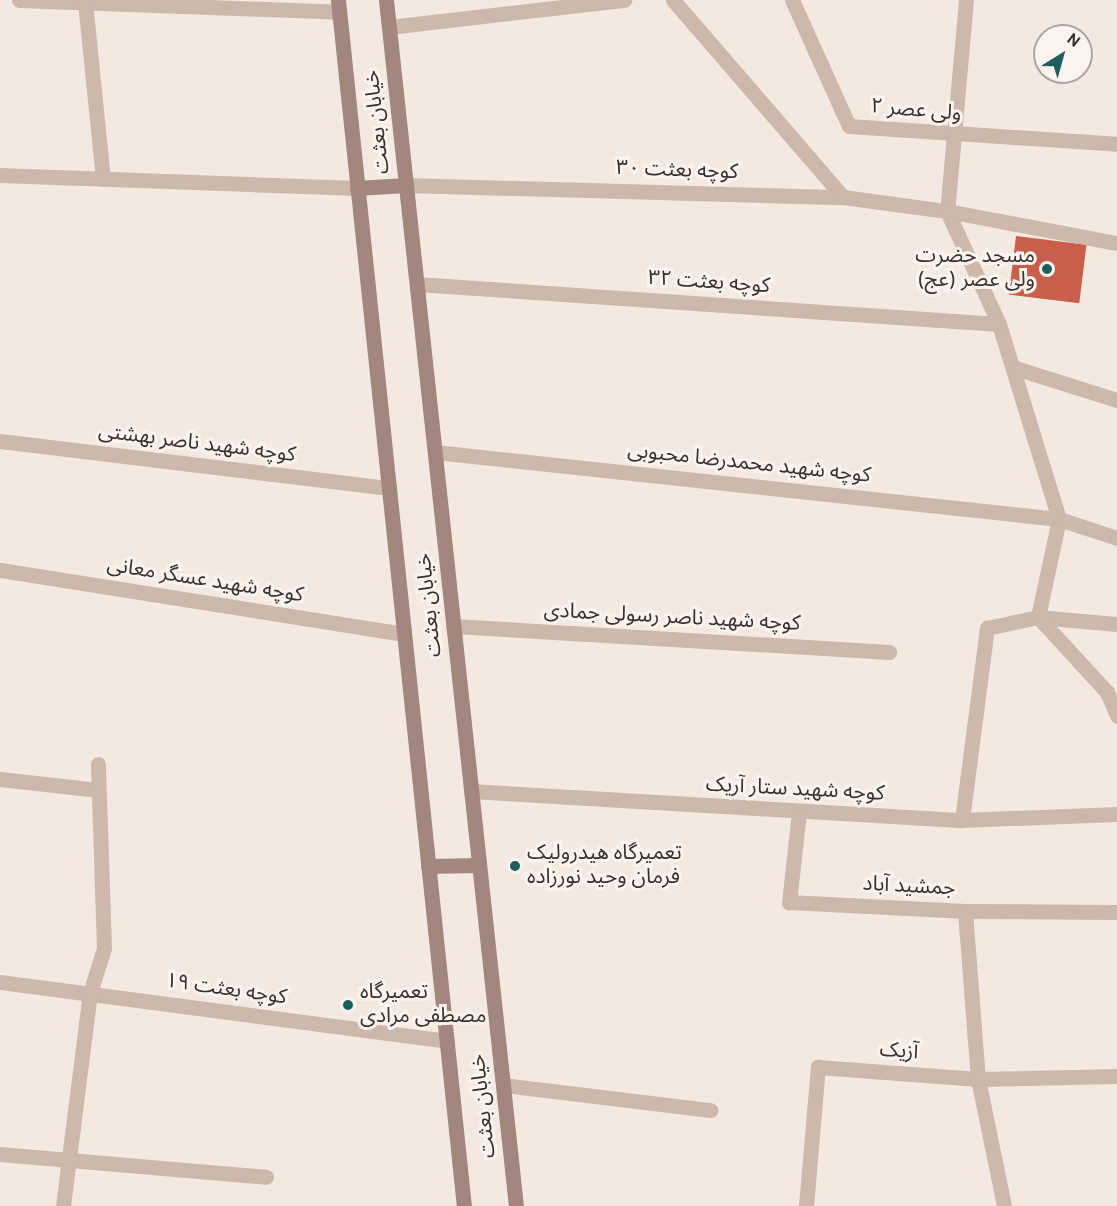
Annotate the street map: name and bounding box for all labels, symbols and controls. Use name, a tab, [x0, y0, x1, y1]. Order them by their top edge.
north arrow	[1033, 24, 1093, 84]
text: N	[1062, 30, 1083, 53]
street label: خیابان بعثت	[360, 69, 396, 175]
street label: ولی عصر ۲	[870, 94, 962, 128]
street label: کوچه بعثت ۳۰	[615, 156, 739, 186]
place label: مسجد حضرت ولی عصر (عج)	[915, 244, 1035, 294]
marker: مسجد حضرت ولی عصر (عج)	[1040, 262, 1054, 276]
street label: کوچه بعثت ۳۲	[647, 266, 771, 300]
street label: کوچه شهید ناصر بهشتی	[97, 419, 297, 469]
street label: کوچه شهید محمدرضا محبوبی	[626, 439, 872, 489]
street label: خیابان بعثت	[412, 552, 448, 658]
street label: کوچه شهید عسگر معانی	[105, 553, 305, 609]
street label: کوچه شهید ناصر رسولی جمادی	[543, 599, 801, 637]
street label: کوچه شهید ستار آریک	[705, 773, 885, 807]
place label: تعمیرگاه هیدرولیک فرمان وحید نورزاده	[527, 841, 682, 891]
marker: تعمیرگاه هیدرولیک فرمان وحید نورزاده	[508, 859, 522, 873]
street label: جمشید آباد	[862, 872, 956, 902]
street label: کوچه بعثت ۱۹	[164, 969, 288, 1011]
place label: تعمیرگاه مصطفی مرادی	[360, 980, 486, 1030]
marker: تعمیرگاه مصطفی مرادی	[341, 998, 355, 1012]
street label: آزیک	[879, 1038, 919, 1066]
street label: خیابان بعثت	[466, 1053, 502, 1159]

